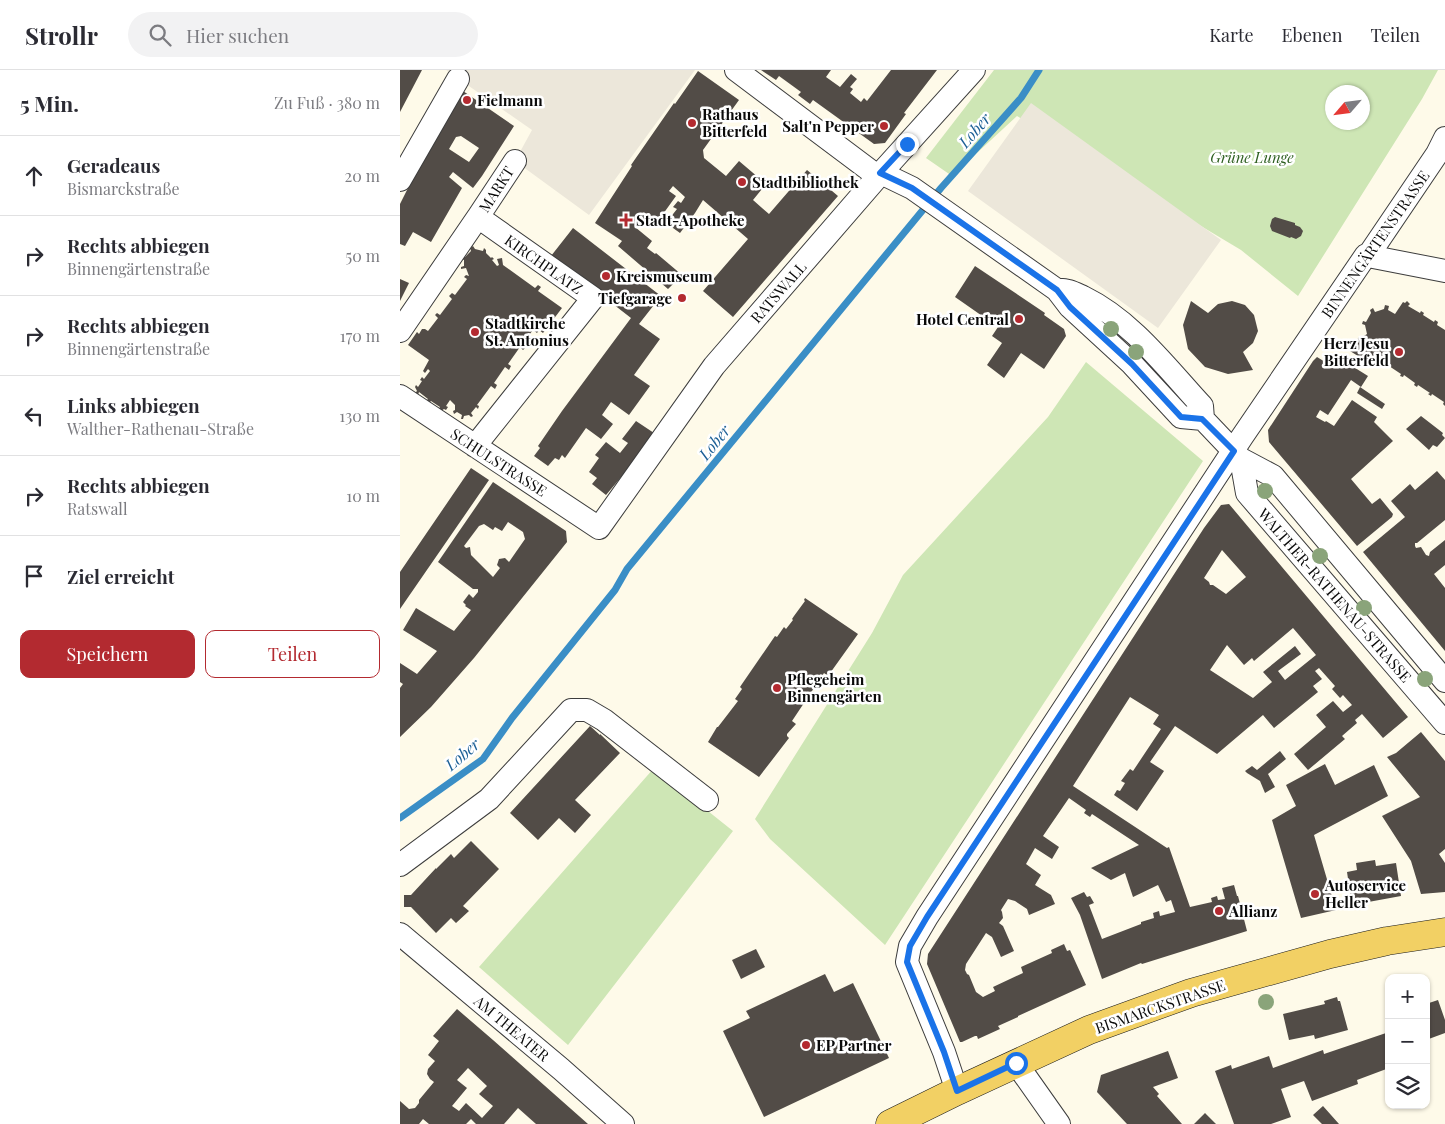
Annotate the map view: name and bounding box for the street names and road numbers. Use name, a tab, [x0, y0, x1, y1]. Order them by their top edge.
street label: MARKT	[474, 162, 518, 216]
street label: BINNENGÄRTENSTRASSE	[1317, 166, 1433, 322]
street label: KIRCHPLATZ	[501, 230, 587, 298]
street label: RATSWALL	[746, 257, 810, 327]
street label: SCHULSTRASSE	[447, 423, 551, 501]
street label: WALTHER-RATHENAU-STRASSE	[1253, 503, 1416, 686]
street label: BISMARCKSTRASSE	[1092, 974, 1228, 1038]
street label: AM THEATER	[469, 990, 554, 1065]

